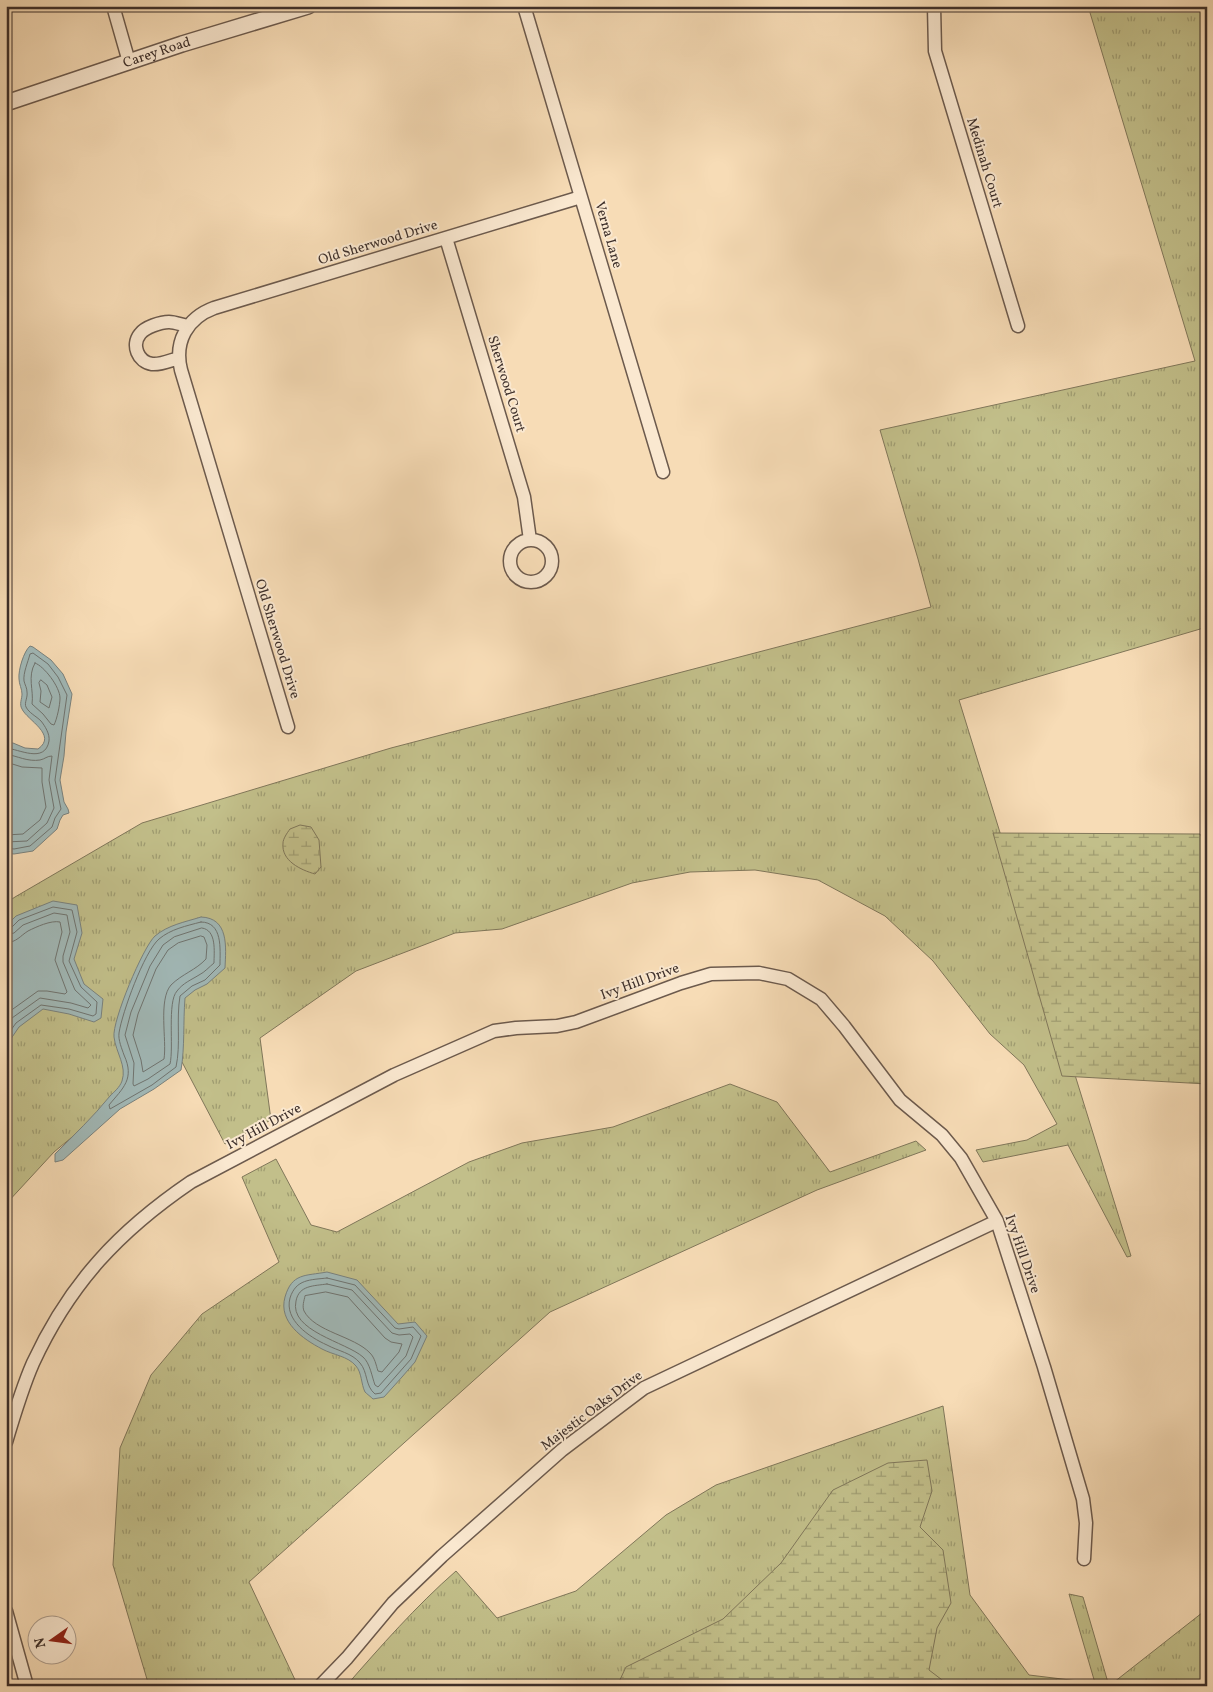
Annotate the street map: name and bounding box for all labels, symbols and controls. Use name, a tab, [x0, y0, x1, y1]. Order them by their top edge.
street label: Carey Road	[120, 32, 193, 73]
street label: Medinah Court	[961, 116, 1007, 210]
street label: Verna Lane	[589, 199, 627, 271]
street label: Old Sherwood Drive	[316, 216, 440, 270]
street label: Sherwood Court	[482, 333, 530, 435]
street label: Old Sherwood Drive	[250, 577, 304, 701]
street label: Ivy Hill Drive	[598, 959, 682, 1005]
street label: Ivy Hill Drive	[223, 1099, 305, 1155]
street label: Ivy Hill Drive	[1000, 1212, 1045, 1296]
street label: Majestic Oaks Drive	[537, 1366, 647, 1455]
north arrow	[28, 1614, 78, 1664]
text: N	[30, 1636, 51, 1650]

